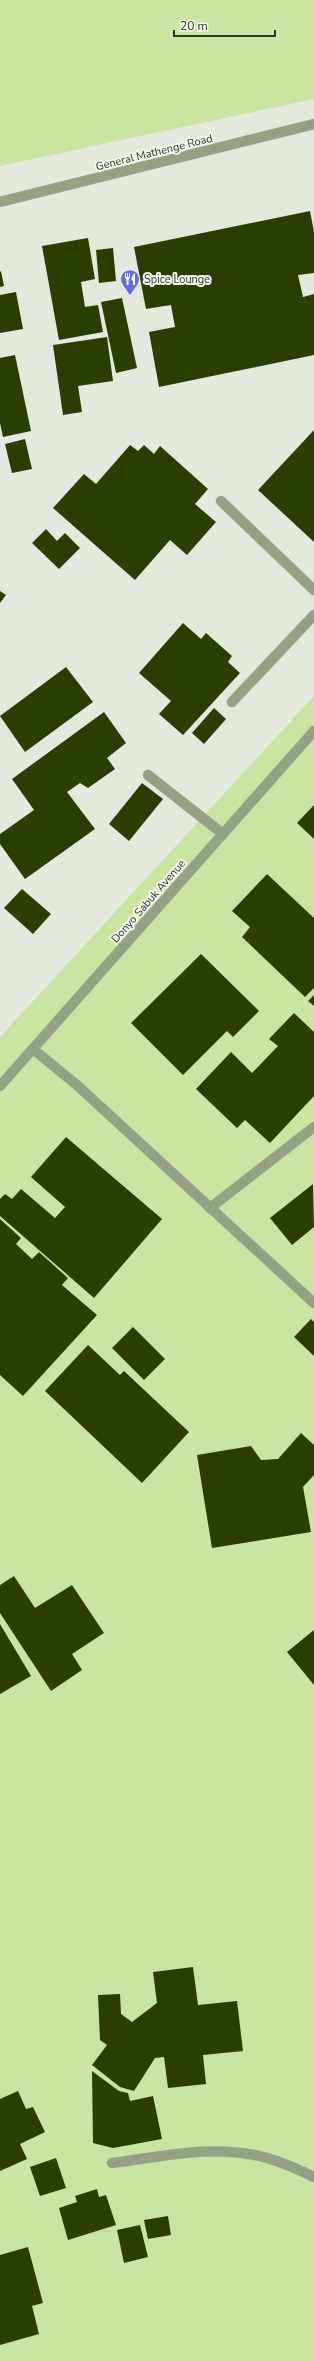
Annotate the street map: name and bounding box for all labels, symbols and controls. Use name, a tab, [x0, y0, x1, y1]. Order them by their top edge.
scale bar	[174, 12, 275, 38]
text: 20 m	[180, 18, 208, 34]
street label: General Mathenge Road	[94, 131, 214, 174]
restaurant icon: Spice Lounge	[119, 268, 141, 296]
place label: Spice Lounge	[144, 272, 210, 287]
street label: Donyo Sabuk Avenue	[108, 856, 189, 946]

